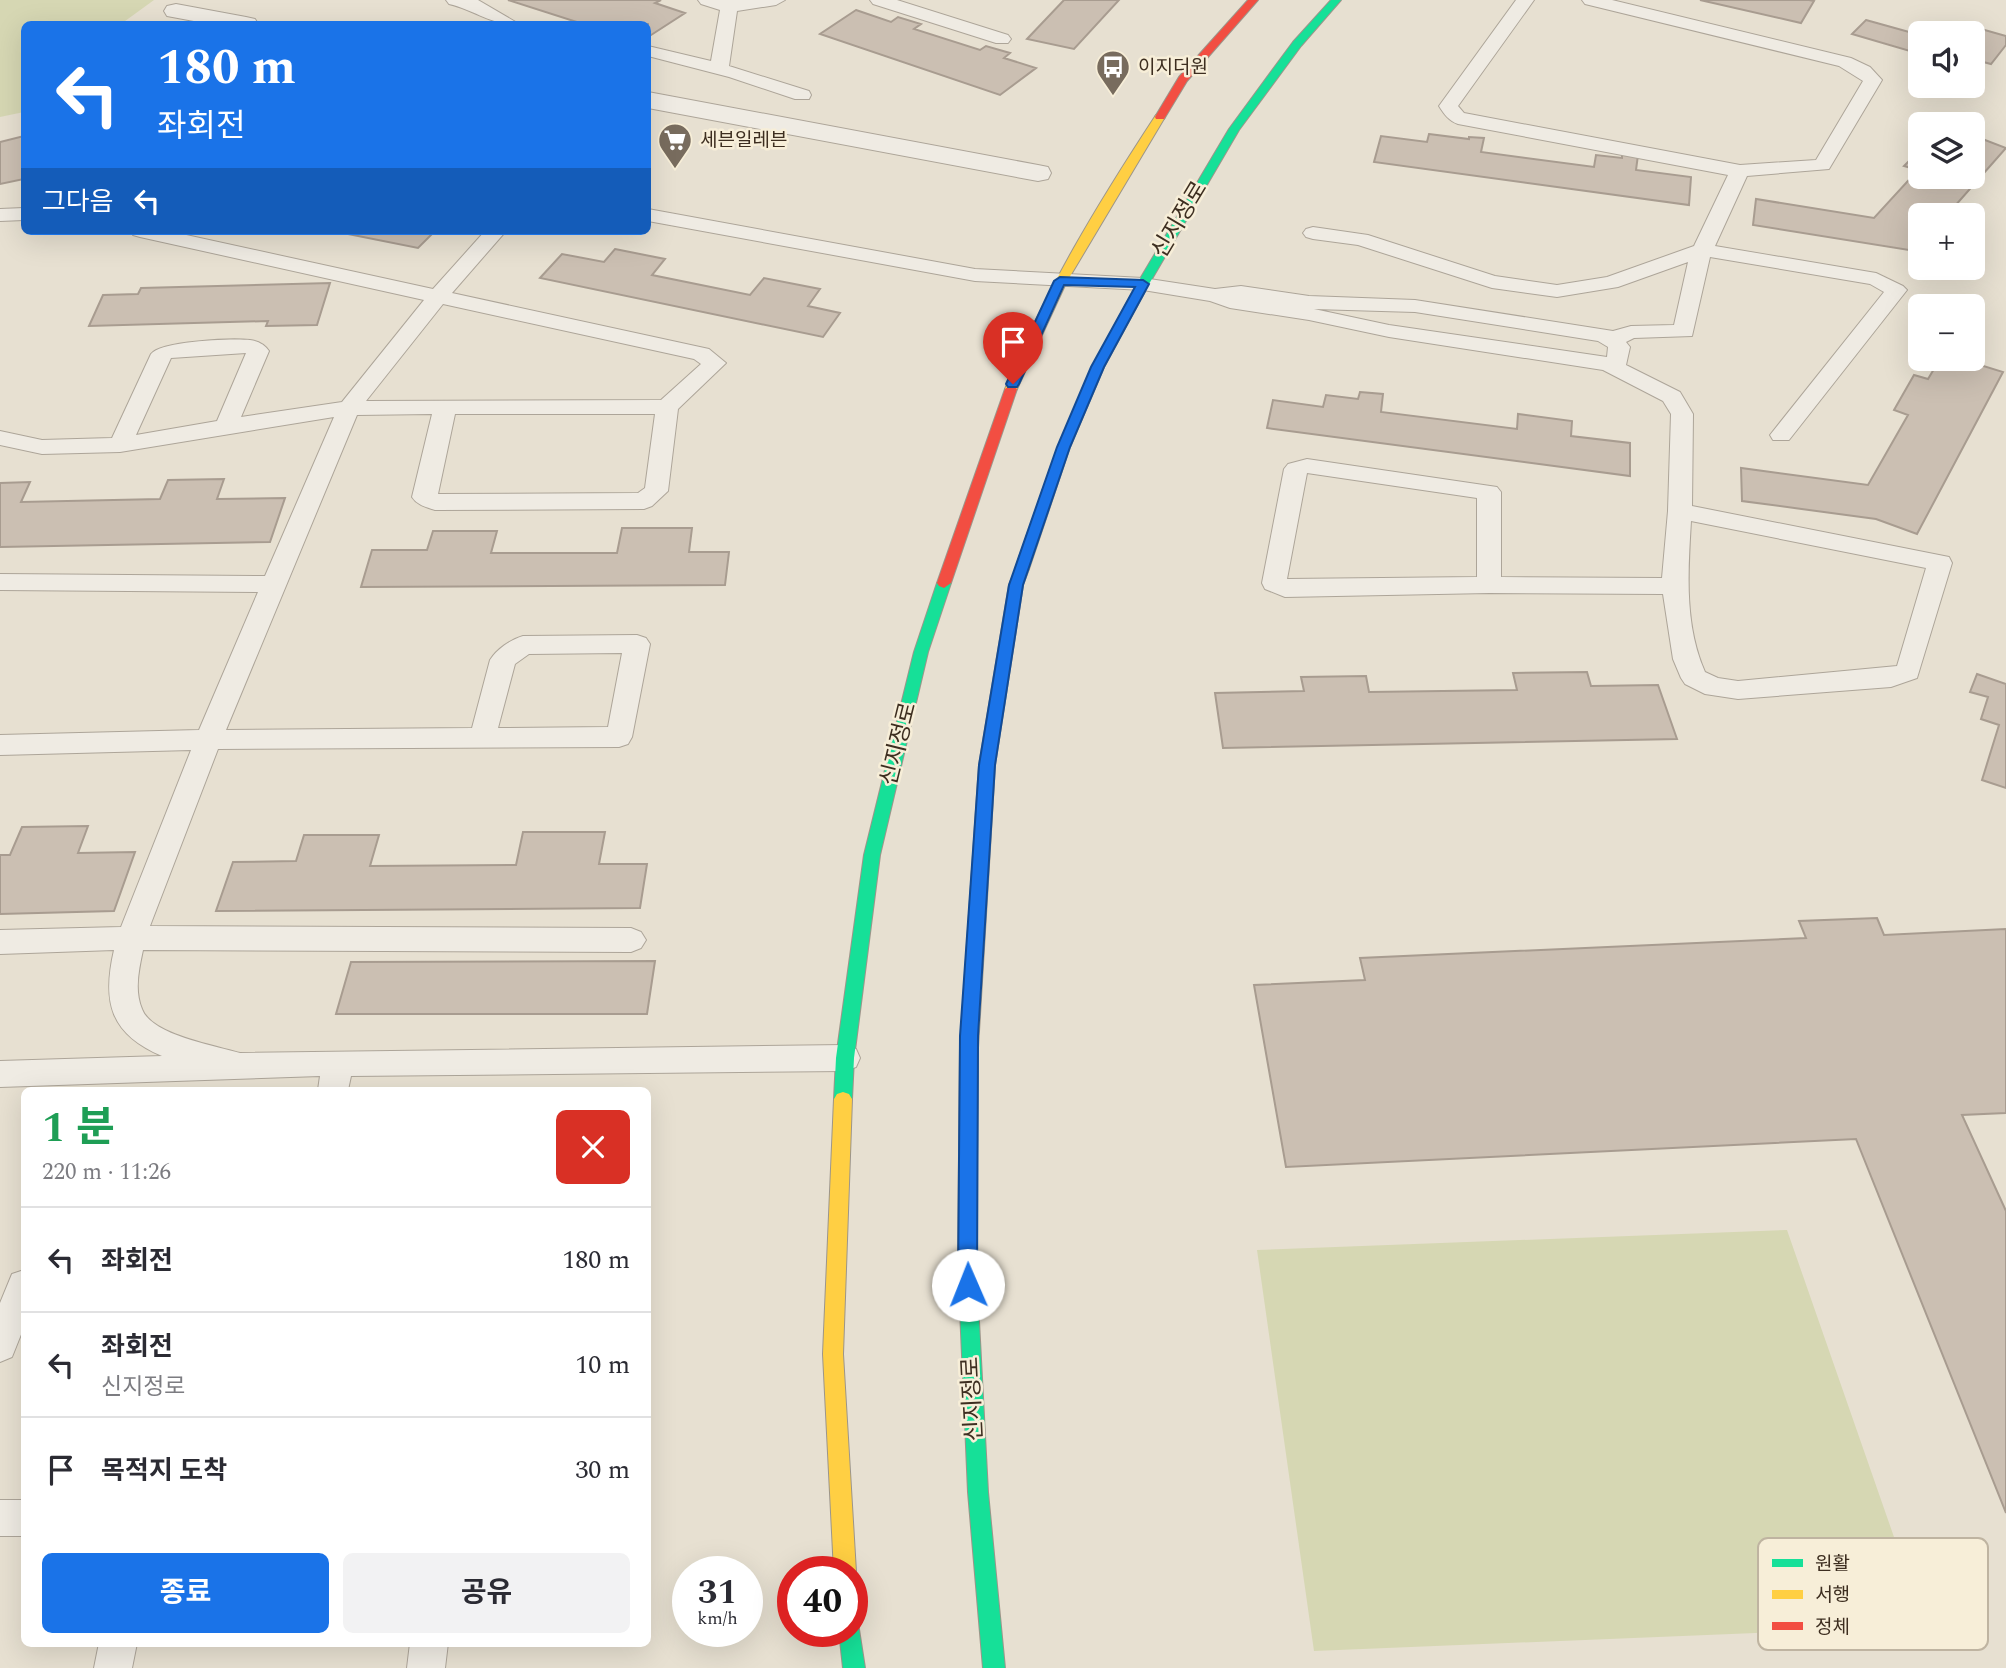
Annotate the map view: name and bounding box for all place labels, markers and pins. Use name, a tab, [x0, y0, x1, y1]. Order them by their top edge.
bus stop icon: 이지더원	[1094, 48, 1132, 97]
place label: 이지더원	[1138, 53, 1208, 82]
supermarket icon: 세븐일레븐	[656, 121, 694, 170]
place label: 세븐일레븐	[700, 126, 787, 155]
pin	[983, 312, 1043, 384]

